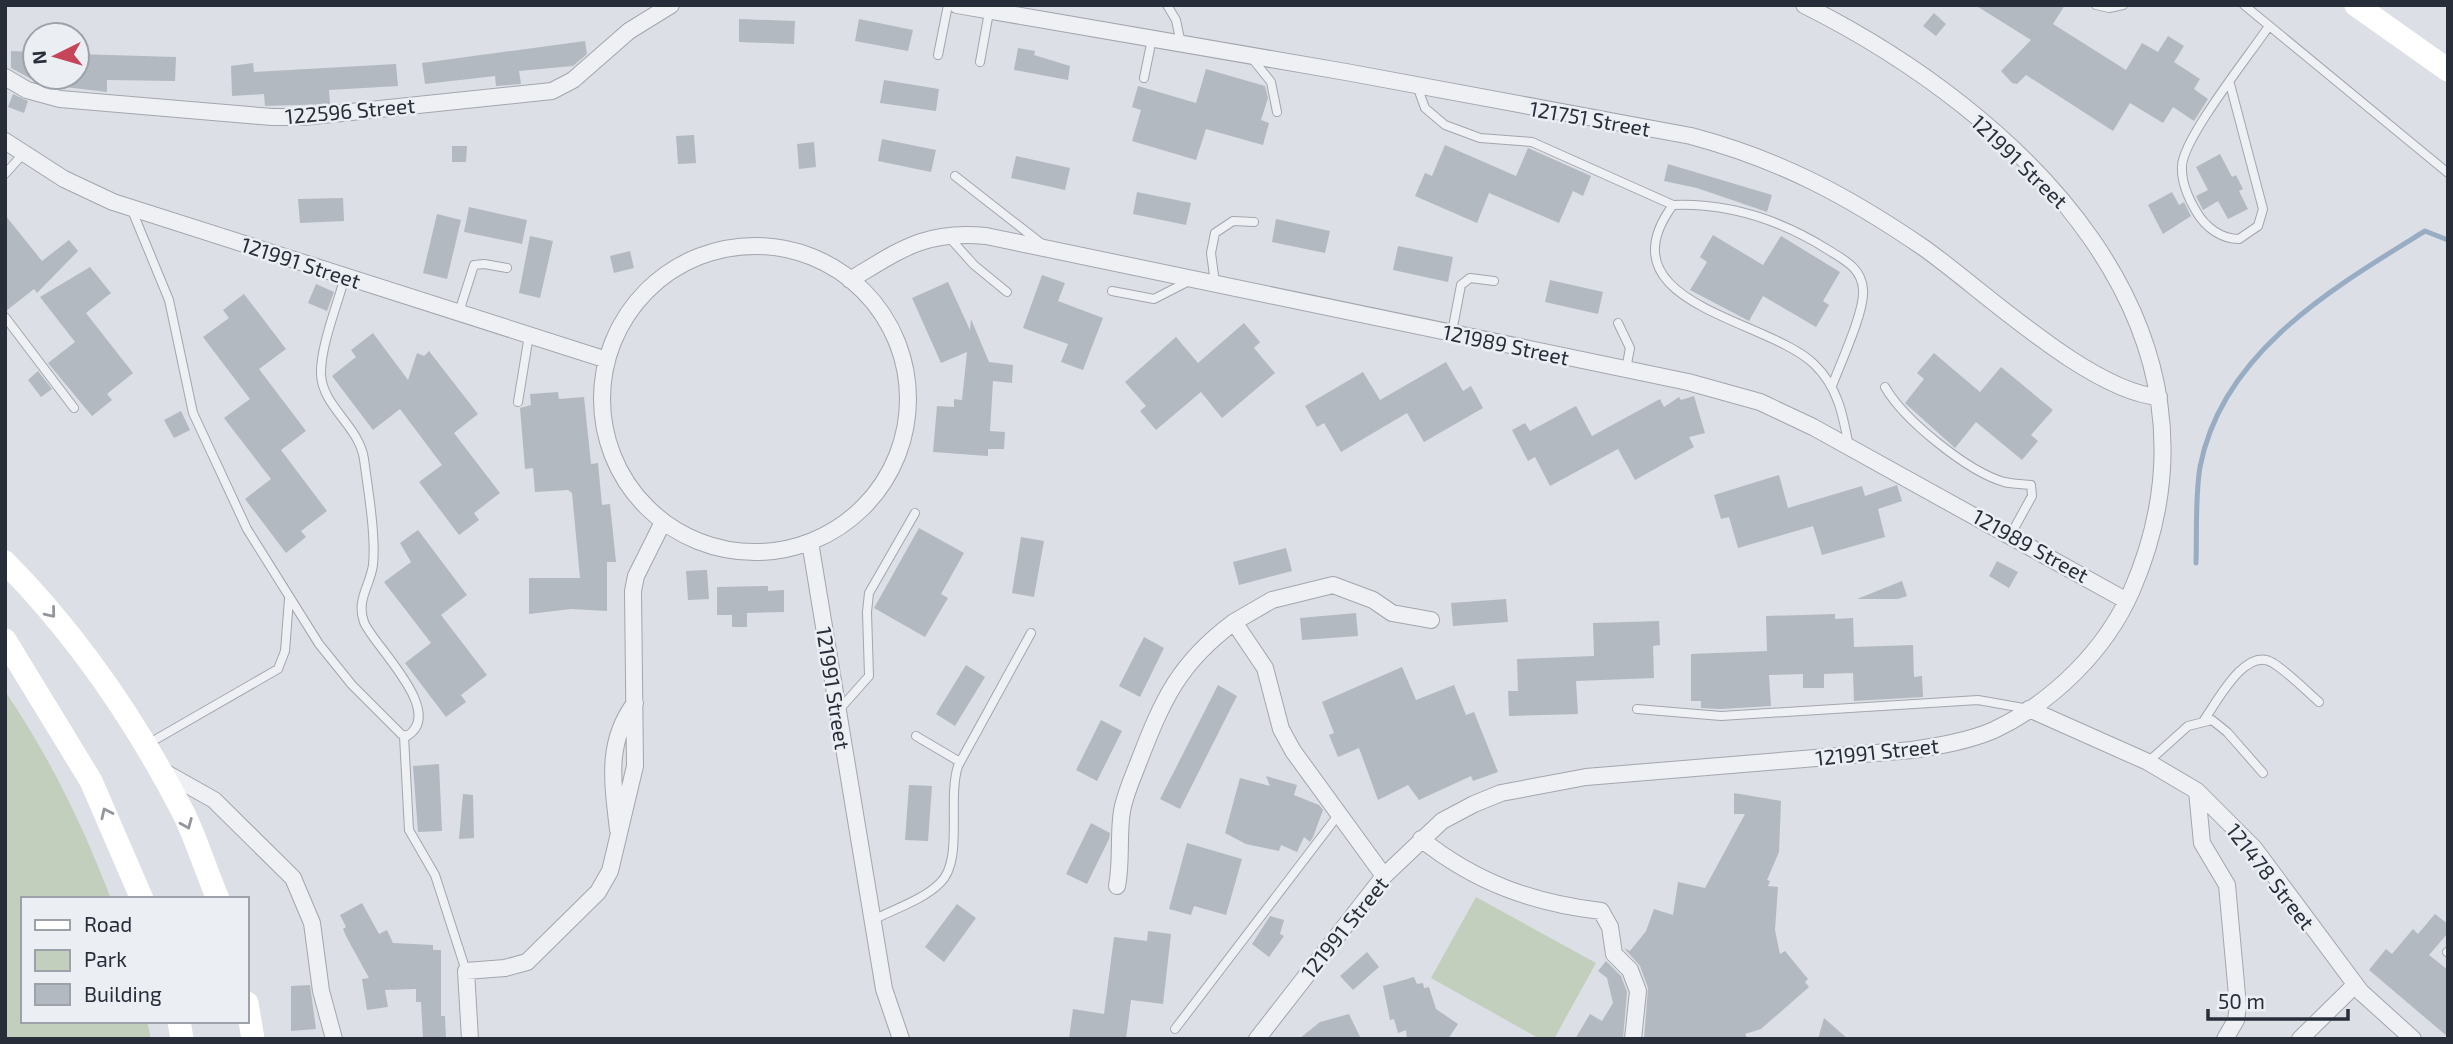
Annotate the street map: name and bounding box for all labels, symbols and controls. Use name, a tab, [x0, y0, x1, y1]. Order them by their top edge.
north arrow	[21, 21, 91, 91]
text: N	[27, 50, 51, 65]
street label: 122596 Street	[284, 92, 416, 128]
street label: 121751 Street	[1528, 95, 1652, 141]
street label: 121991 Street	[1967, 109, 2073, 213]
street label: 121991 Street	[238, 231, 364, 293]
street label: 121989 Street	[1441, 318, 1571, 370]
street label: 121989 Street	[1969, 503, 2093, 587]
one-way arrow	[42, 605, 55, 617]
street label: 121991 Street	[812, 625, 856, 751]
street label: 121991 Street	[1814, 732, 1940, 770]
one-way arrow	[100, 808, 114, 820]
one-way arrow	[179, 817, 193, 829]
street label: 121478 Street	[2222, 818, 2320, 934]
street label: 121991 Street	[1295, 871, 1393, 983]
legend	[21, 897, 248, 1023]
text: Road	[84, 911, 132, 936]
text: Park	[84, 946, 127, 971]
scale bar	[2208, 978, 2348, 1022]
text: Building	[84, 981, 162, 1006]
text: 50 m	[2218, 988, 2265, 1013]

